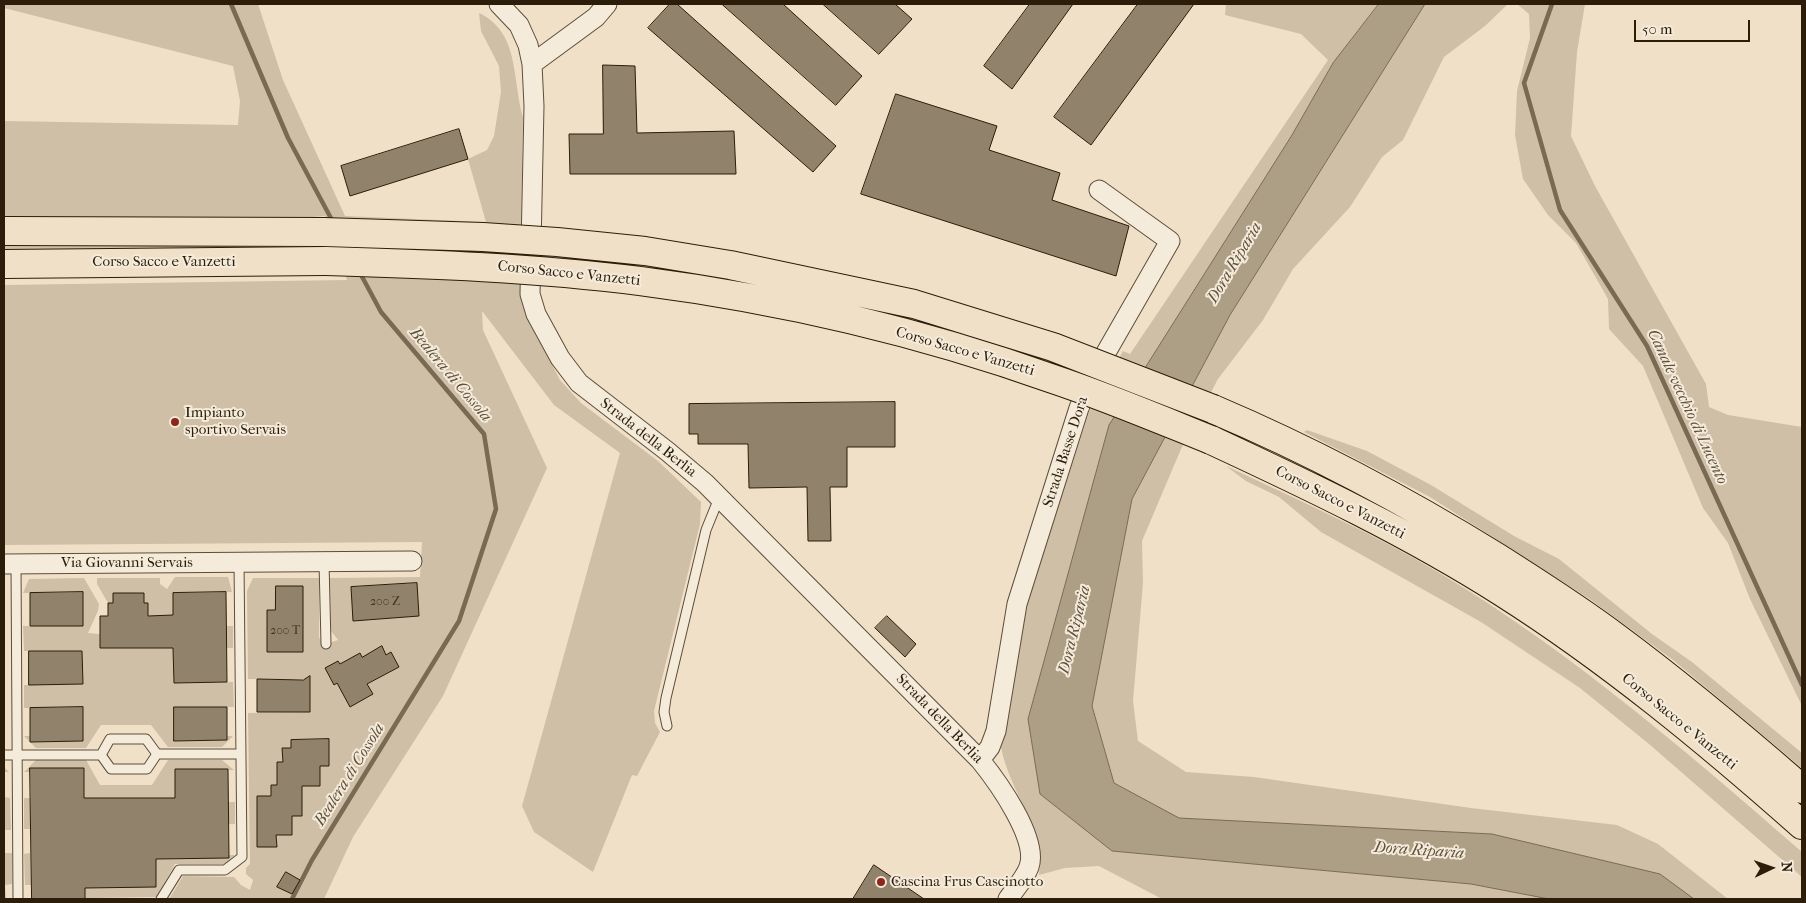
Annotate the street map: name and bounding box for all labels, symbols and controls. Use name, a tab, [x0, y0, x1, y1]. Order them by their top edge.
scale bar	[1636, 10, 1752, 42]
text: 50 m	[1642, 20, 1672, 38]
water label: Dora Riparia	[1204, 219, 1266, 307]
street label: Corso Sacco e Vanzetti	[92, 253, 236, 271]
street label: Corso Sacco e Vanzetti	[497, 258, 641, 290]
water label: Bealera di Cossola	[405, 324, 495, 426]
street label: Corso Sacco e Vanzetti	[894, 324, 1036, 380]
water label: Canale vecchio di Lucento	[1643, 327, 1731, 487]
street label: Strada Basse Dora	[1040, 394, 1092, 510]
street label: Strada della Berlia	[596, 395, 700, 481]
place label: Impianto sportivo Servais	[185, 404, 286, 439]
marker: Impianto sportivo Servais	[169, 416, 181, 428]
street label: Corso Sacco e Vanzetti	[1272, 462, 1408, 544]
street label: Via Giovanni Servais	[61, 554, 193, 572]
water label: Dora Riparia	[1055, 584, 1095, 676]
house number: 200 Z	[370, 595, 400, 609]
house number: 200 T	[270, 624, 300, 638]
street label: Strada della Berlia	[892, 670, 986, 768]
street label: Corso Sacco e Vanzetti	[1618, 670, 1740, 774]
water label: Bealera di Cossola	[311, 720, 389, 830]
water label: Dora Riparia	[1373, 838, 1465, 864]
north arrow	[1746, 843, 1796, 893]
text: N	[1778, 861, 1795, 873]
place label: Cascina Frus Cascinotto	[891, 873, 1043, 891]
marker: Cascina Frus Cascinotto	[875, 876, 887, 888]

